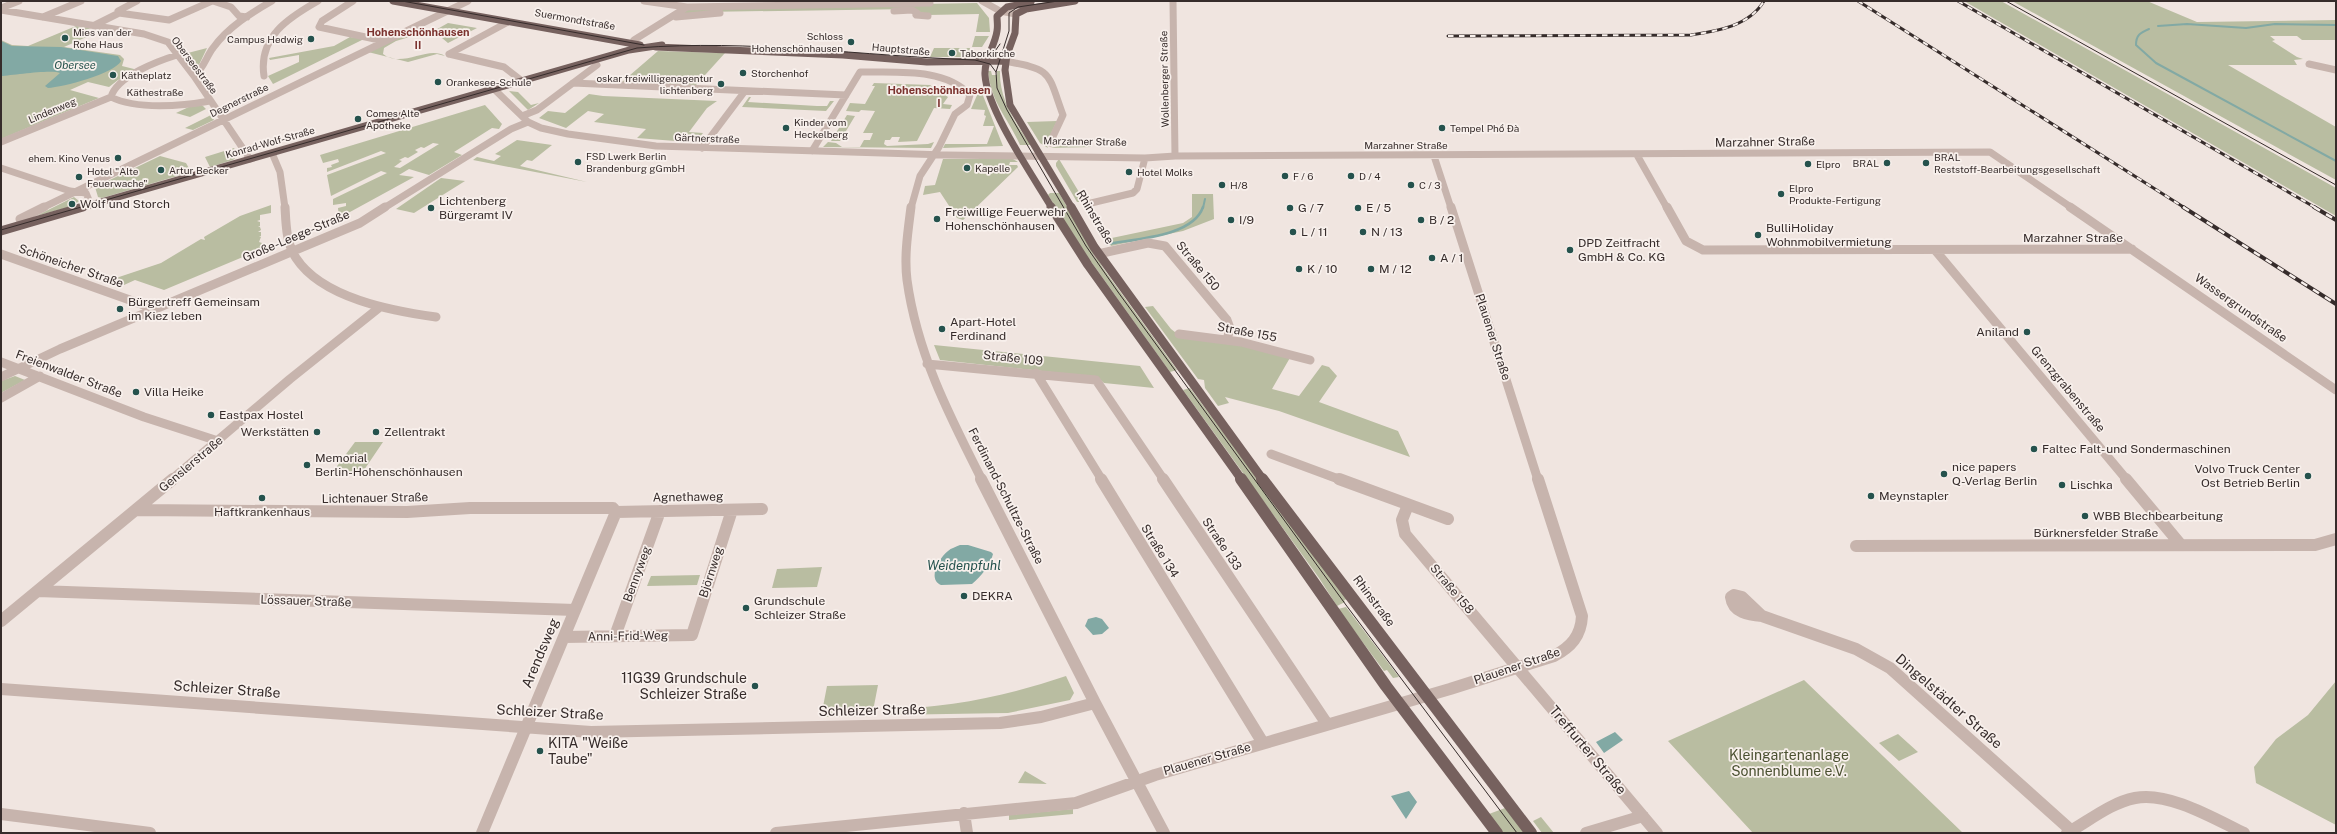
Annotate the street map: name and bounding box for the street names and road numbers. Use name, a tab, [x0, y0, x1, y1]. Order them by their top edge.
street label: Suermondtstraße	[534, 6, 617, 32]
street label: Wollenberger Straße	[1157, 30, 1171, 127]
street label: Oberseestraße	[170, 34, 221, 96]
street label: Hauptstraße	[871, 40, 931, 58]
street label: Degnerstraße	[208, 80, 271, 119]
street label: Käthestraße	[127, 86, 184, 98]
street label: Lindenweg	[26, 95, 78, 125]
street label: Konrad-Wolf-Straße	[224, 123, 316, 160]
street label: Gärtnerstraße	[674, 131, 740, 145]
street label: Marzahner Straße	[1043, 134, 1127, 148]
street label: Marzahner Straße	[1715, 134, 1815, 150]
street label: Marzahner Straße	[1364, 139, 1448, 151]
street label: Rhinstraße	[1073, 187, 1117, 247]
street label: Große-Leege-Straße	[240, 207, 352, 265]
street label: Marzahner Straße	[2023, 231, 2123, 245]
street label: Straße 150	[1173, 238, 1223, 294]
street label: Schöneicher Straße	[17, 241, 126, 291]
street label: Wassergrundstraße	[2192, 271, 2290, 345]
street label: Plauener Straße	[1472, 292, 1514, 382]
street label: Straße 155	[1216, 319, 1278, 345]
street label: Grenzgrabenstraße	[2028, 343, 2108, 435]
street label: Freienwalder Straße	[14, 347, 125, 401]
street label: Straße 109	[982, 348, 1044, 368]
street label: Ferdinand-Schultze-Straße	[965, 425, 1047, 567]
street label: Genslerstraße	[156, 433, 226, 495]
street label: Agnethaweg	[653, 489, 723, 505]
street label: Lichtenauer Straße	[322, 490, 429, 506]
street label: Straße 133	[1199, 515, 1245, 573]
street label: Straße 134	[1138, 522, 1182, 581]
street label: Bürknersfelder Straße	[2034, 526, 2159, 540]
street label: Bennyweg	[620, 544, 654, 604]
street label: Björnweg	[696, 545, 726, 599]
street label: Straße 158	[1427, 561, 1477, 617]
street label: Rhinstraße	[1350, 573, 1398, 630]
street label: Lössauer Straße	[260, 592, 352, 610]
street label: Arendsweg	[518, 616, 562, 690]
street label: Anni-Frid-Weg	[588, 628, 668, 644]
street label: Plauener Straße	[1472, 645, 1562, 687]
street label: Dingelstädter Straße	[1892, 650, 2006, 752]
street label: Schleizer Straße	[173, 677, 281, 701]
street label: Schleizer Straße	[496, 701, 604, 723]
street label: Schleizer Straße	[818, 701, 926, 719]
street label: Treffurter Straße	[1546, 702, 1630, 798]
street label: Plauener Straße	[1162, 740, 1253, 778]

